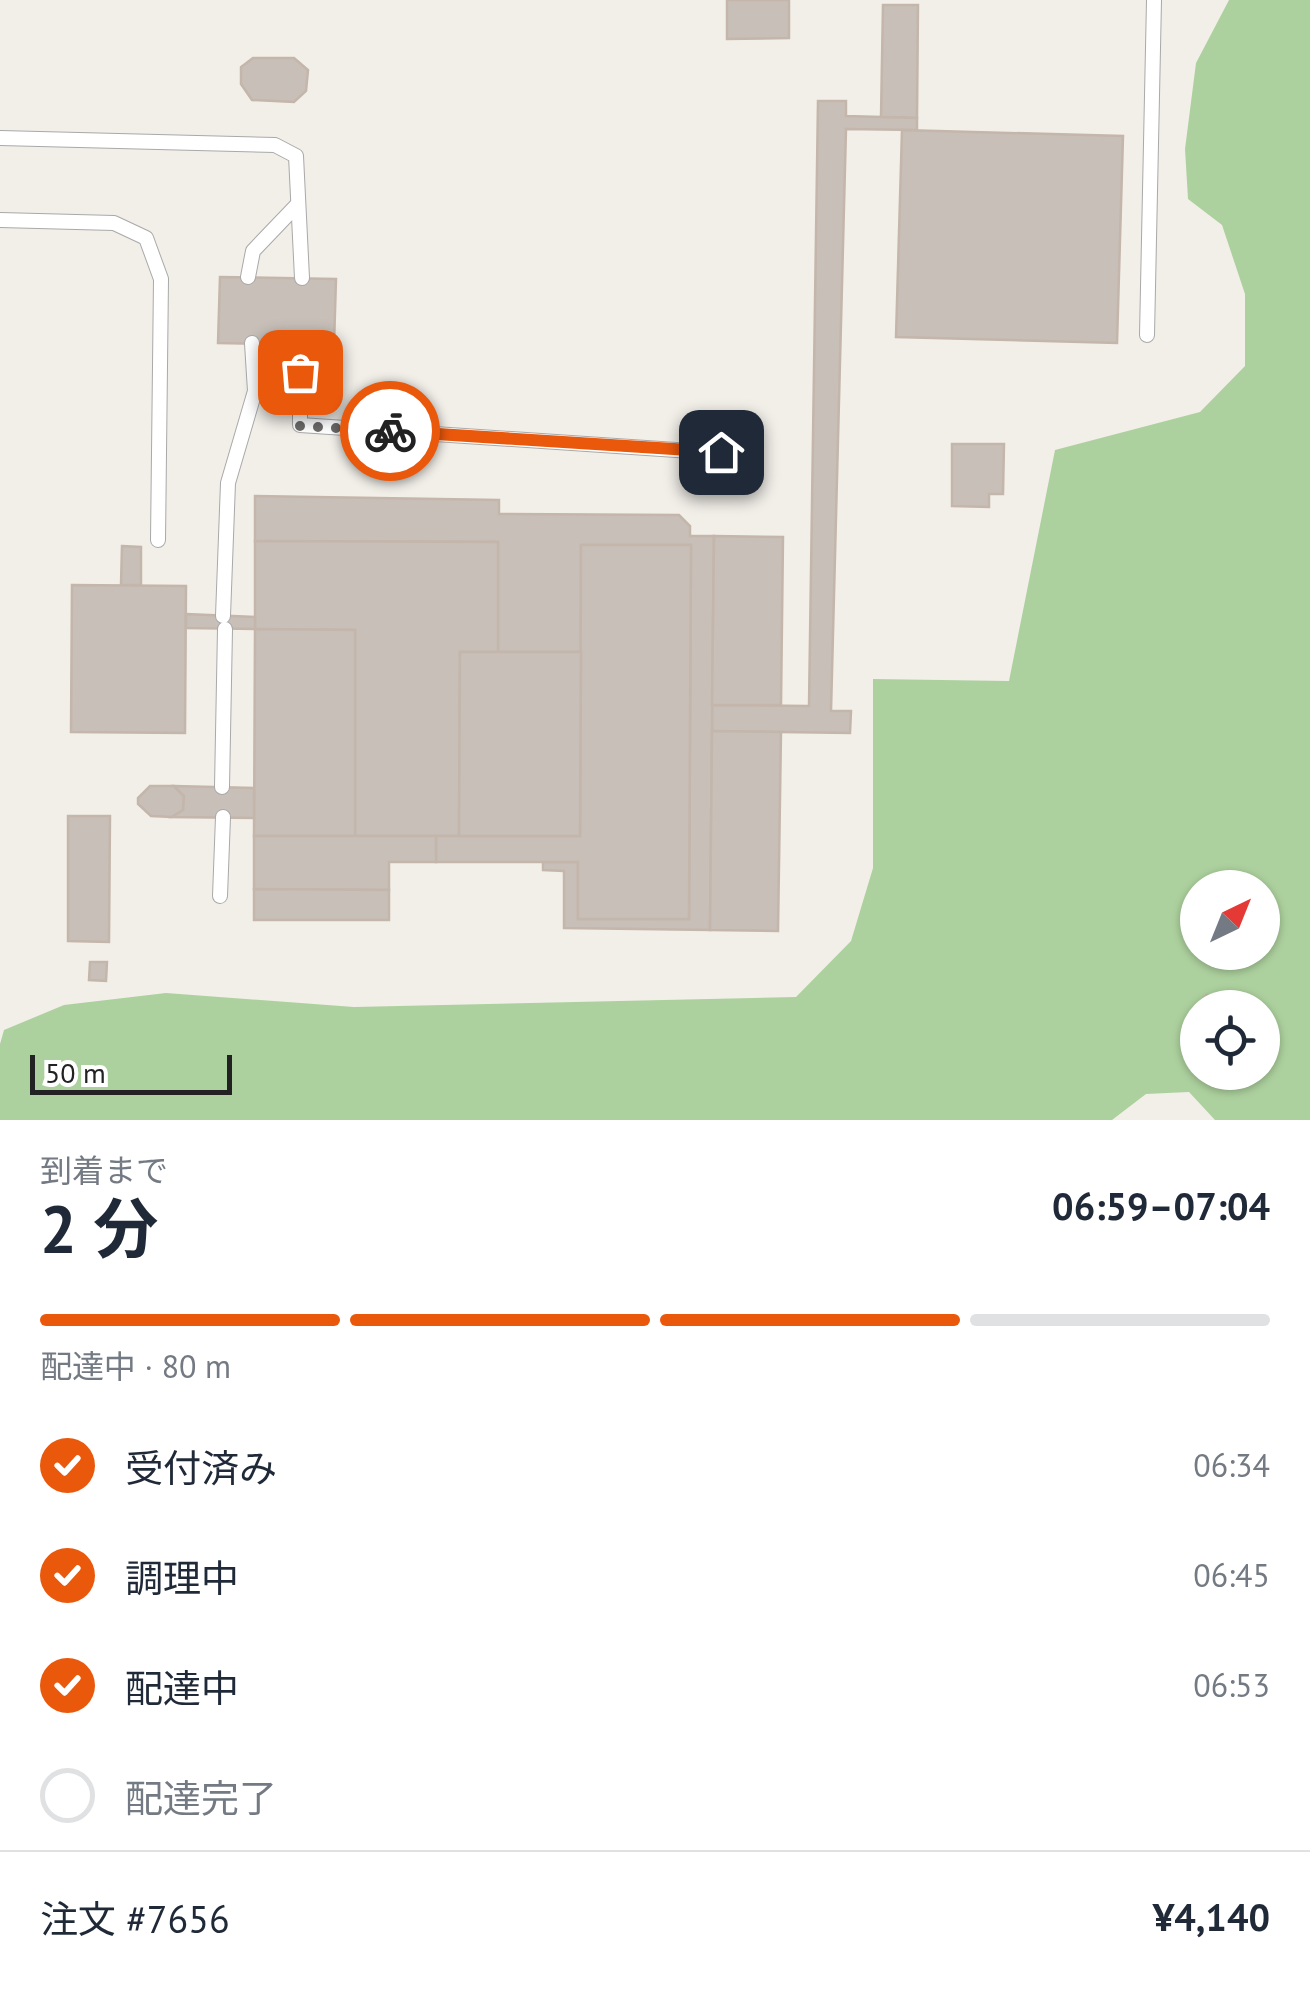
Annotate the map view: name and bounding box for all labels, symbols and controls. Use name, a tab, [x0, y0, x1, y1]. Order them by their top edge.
pin	[258, 330, 343, 415]
icon: bag	[273, 345, 328, 400]
courier	[340, 381, 440, 481]
icon: bike	[363, 404, 418, 459]
pin	[679, 410, 764, 495]
icon: home	[694, 425, 749, 480]
north arrow	[1180, 870, 1280, 970]
map controls	[1180, 870, 1280, 1090]
button: locate	[1180, 990, 1280, 1090]
scale bar	[30, 1050, 232, 1094]
text: 50 m	[45, 1054, 106, 1091]
text: 到着まで	[40, 1149, 168, 1191]
text: 06:59–07:04	[1052, 1181, 1270, 1230]
text: 2 分	[40, 1186, 158, 1270]
text: 配達中 · 80 m	[40, 1345, 231, 1387]
icon: check	[40, 1438, 95, 1493]
text: 受付済み	[125, 1443, 277, 1492]
text: 06:34	[1193, 1444, 1270, 1486]
icon: check	[40, 1548, 95, 1603]
text: 調理中	[125, 1553, 239, 1602]
text: 06:45	[1193, 1554, 1270, 1596]
icon: check	[40, 1658, 95, 1713]
text: 配達中	[125, 1663, 239, 1712]
text: 06:53	[1193, 1664, 1270, 1706]
text: 配達完了	[125, 1773, 277, 1822]
text: ¥4,140	[1153, 1892, 1270, 1941]
text: 注文 #7656	[40, 1894, 230, 1943]

